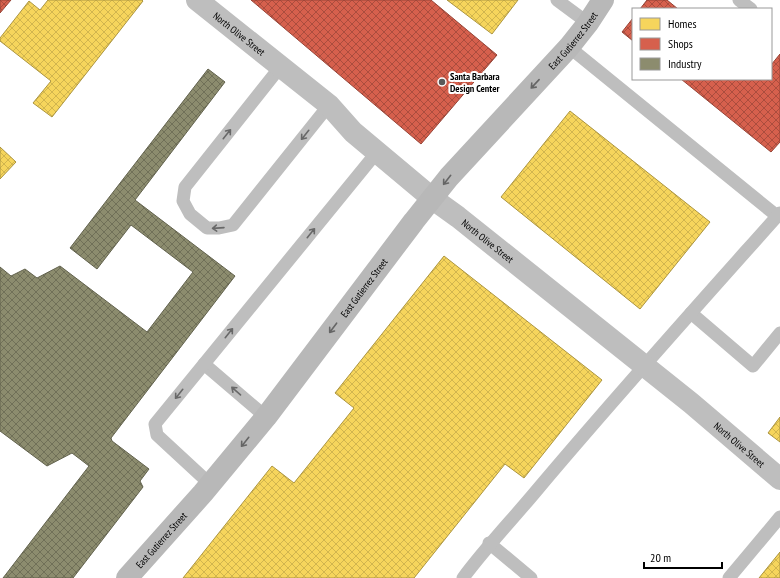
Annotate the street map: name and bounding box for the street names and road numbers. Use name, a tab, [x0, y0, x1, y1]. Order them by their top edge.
street label: North Olive Street	[210, 9, 268, 59]
street label: East Gutierrez Street	[546, 9, 601, 72]
street label: North Olive Street	[459, 216, 516, 266]
street label: East Gutierrez Street	[338, 255, 391, 320]
street label: North Olive Street	[711, 420, 768, 470]
street label: East Gutierrez Street	[133, 509, 190, 571]

